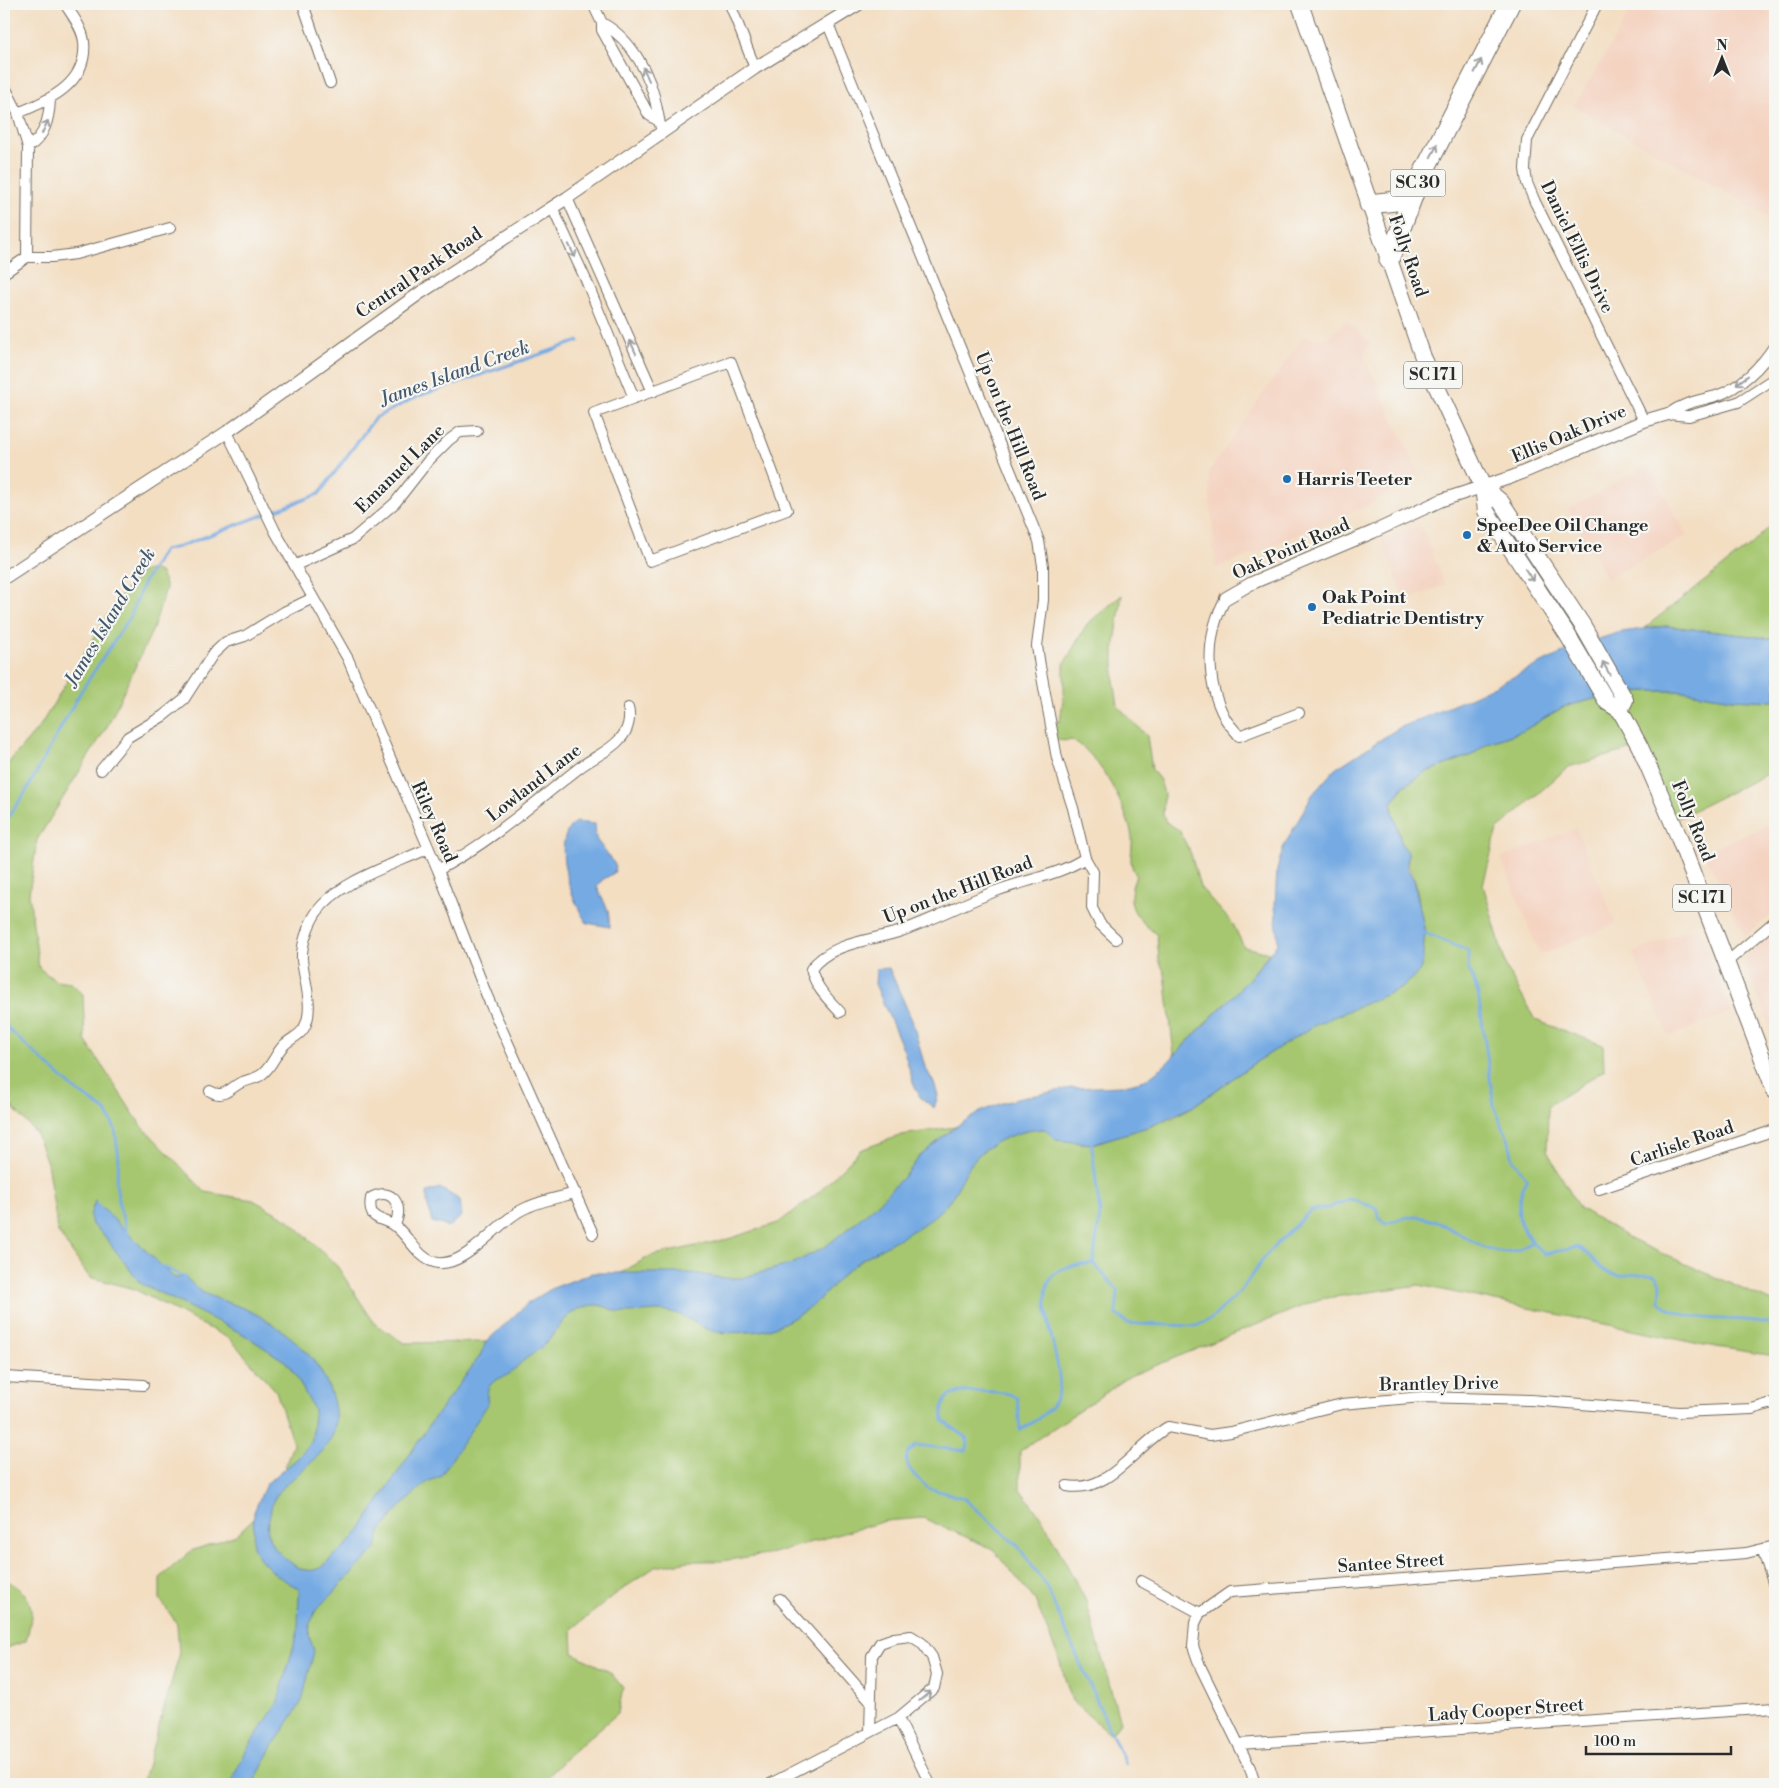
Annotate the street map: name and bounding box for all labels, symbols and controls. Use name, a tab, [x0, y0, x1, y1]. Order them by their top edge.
north arrow	[1696, 32, 1746, 82]
text: N	[1716, 37, 1728, 55]
one-way arrow	[1473, 59, 1483, 74]
one-way arrow	[640, 67, 650, 82]
one-way arrow	[41, 120, 50, 135]
one-way arrow	[1430, 144, 1440, 159]
road number: SC 30	[1390, 170, 1446, 197]
street label: Daniel Ellis Drive	[1535, 177, 1619, 317]
street label: Folly Road	[1383, 212, 1433, 301]
street label: Central Park Road	[352, 222, 487, 324]
one-way arrow	[568, 243, 578, 258]
water label: James Island Creek	[375, 335, 533, 412]
one-way arrow	[628, 340, 637, 355]
street label: Up on the Hill Road	[970, 348, 1051, 504]
road number: SC 171	[1404, 362, 1462, 388]
one-way arrow	[1735, 375, 1749, 385]
street label: Ellis Oak Drive	[1508, 399, 1630, 469]
street label: Emanuel Lane	[350, 419, 450, 519]
place label: Harris Teeter	[1297, 468, 1412, 491]
marker: Harris Teeter	[1281, 473, 1293, 485]
street label: Oak Point Road	[1229, 513, 1354, 585]
place label: SpeeDee Oil Change & Auto Service	[1477, 514, 1649, 558]
marker: SpeeDee Oil Change & Auto Service	[1461, 529, 1473, 541]
water label: James Island Creek	[58, 544, 161, 692]
one-way arrow	[1524, 568, 1534, 582]
place label: Oak Point Pediatric Dentistry	[1322, 586, 1485, 630]
marker: Oak Point Pediatric Dentistry	[1306, 601, 1318, 613]
one-way arrow	[1601, 661, 1611, 675]
street label: Lowland Lane	[482, 739, 586, 827]
street label: Folly Road	[1666, 777, 1720, 866]
street label: Riley Road	[406, 778, 462, 867]
street label: Up on the Hill Road	[880, 851, 1037, 929]
road number: SC 171	[1673, 884, 1731, 911]
street label: Carlisle Road	[1627, 1115, 1738, 1172]
street label: Brantley Drive	[1378, 1371, 1499, 1397]
street label: Santee Street	[1337, 1548, 1446, 1578]
one-way arrow	[918, 1690, 931, 1702]
street label: Lady Cooper Street	[1427, 1693, 1585, 1727]
scale bar	[1586, 1723, 1732, 1755]
text: 100 m	[1594, 1732, 1636, 1751]

